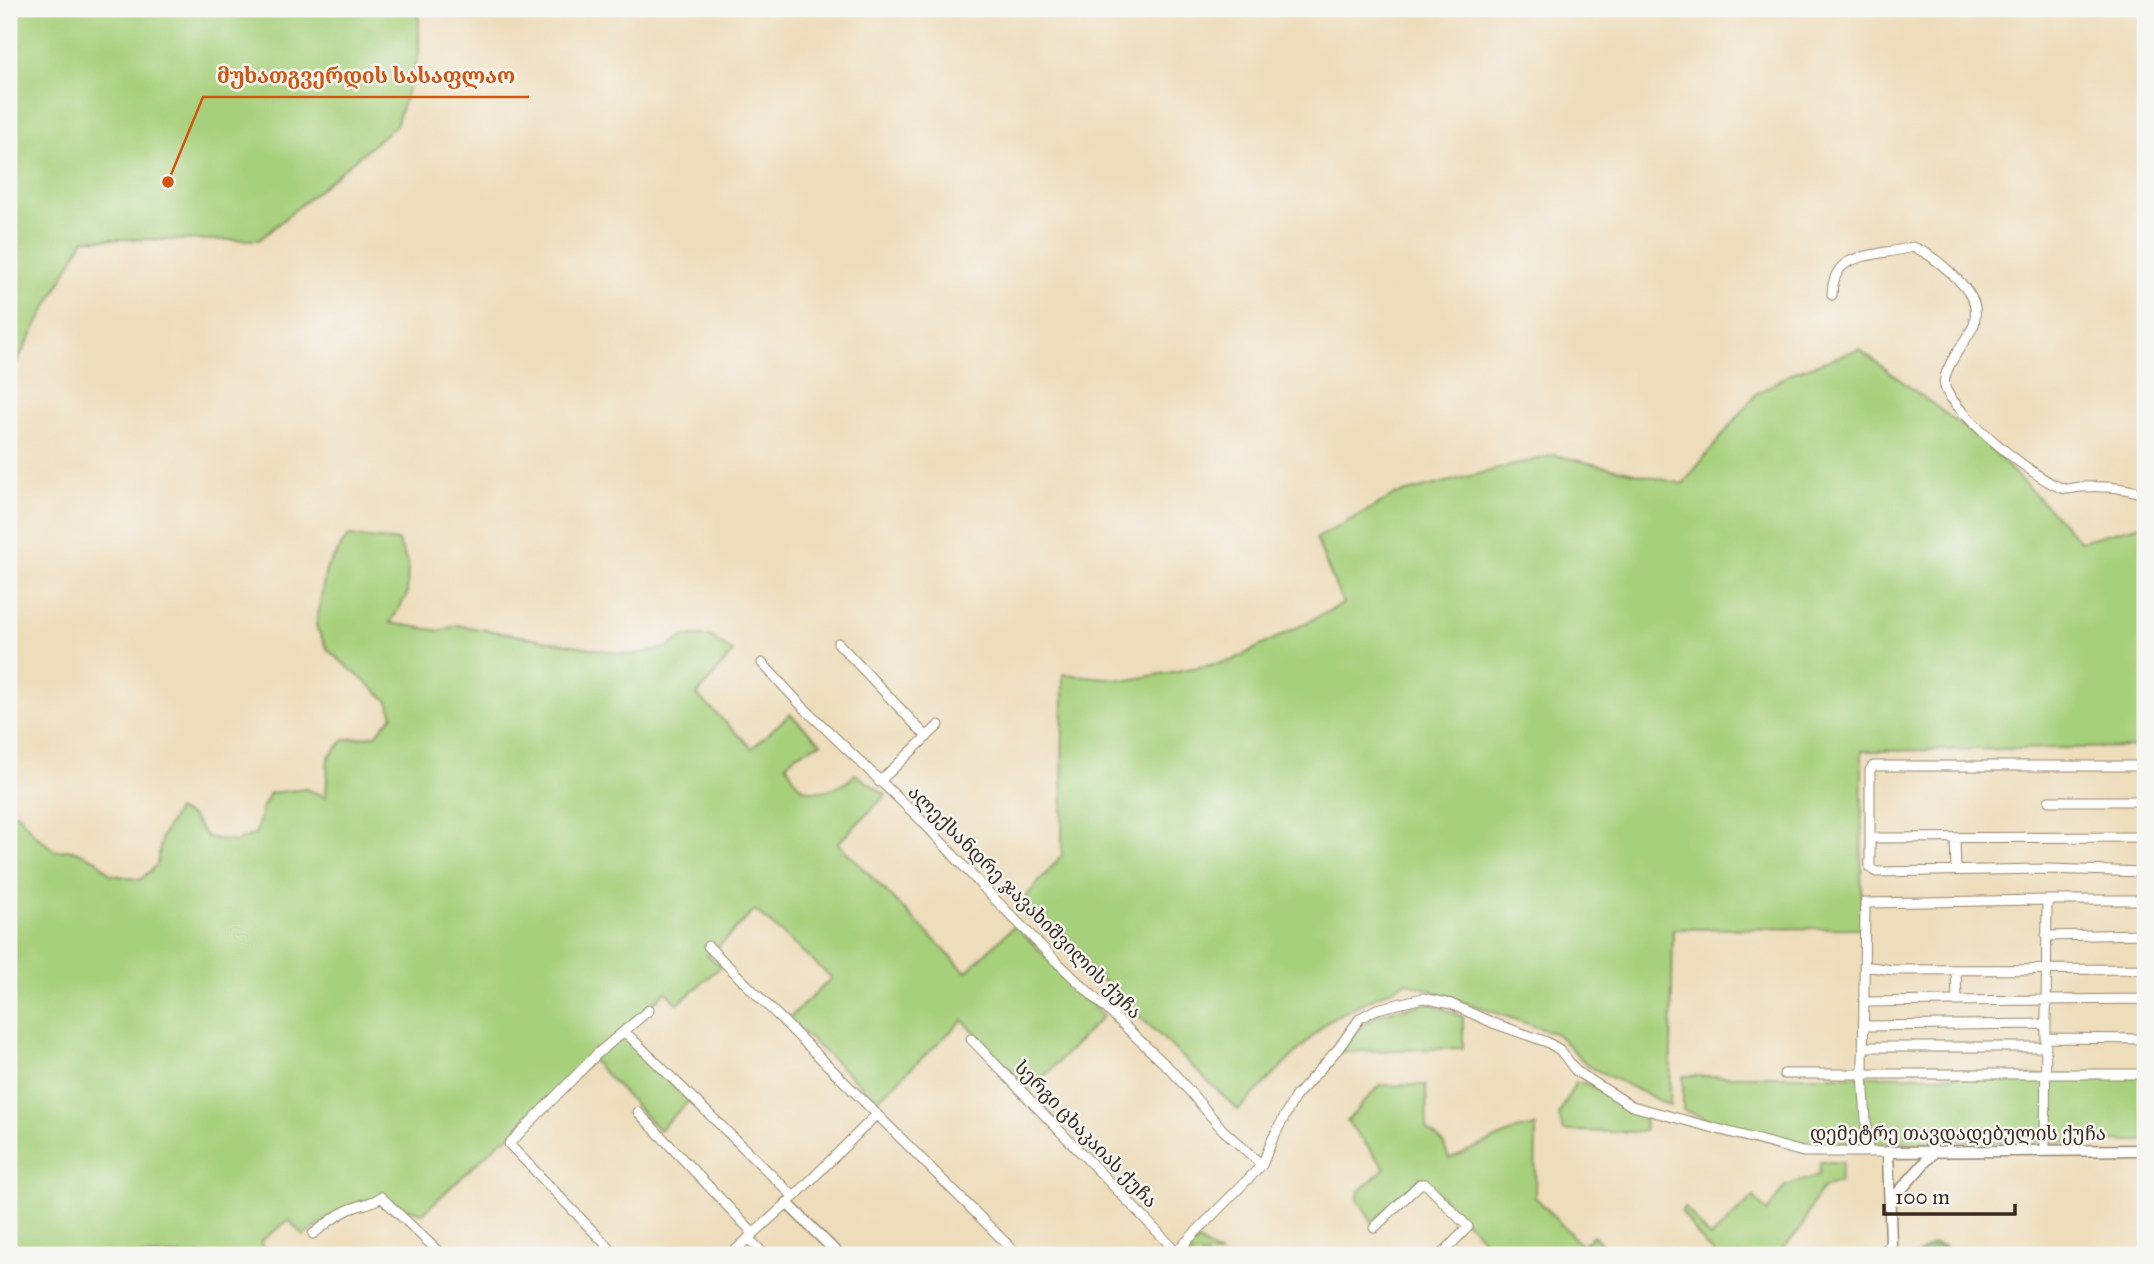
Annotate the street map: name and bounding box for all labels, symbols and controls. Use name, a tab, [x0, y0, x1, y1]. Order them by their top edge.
callout: მუხათგვერდის სასაფლაო	[203, 55, 529, 97]
text: მუხათგვერდის სასაფლაო	[217, 63, 515, 89]
street label: ალექსანდრე ჯავახიშვილის ქუჩა	[904, 781, 1146, 1023]
street label: სერგი ცხაკაიას ქუჩა	[1010, 1056, 1162, 1212]
street label: დემეტრე თავდადებულის ქუჩა	[1810, 1122, 2106, 1145]
scale bar	[1884, 1173, 2016, 1217]
text: 100 m	[1895, 1184, 1950, 1210]

